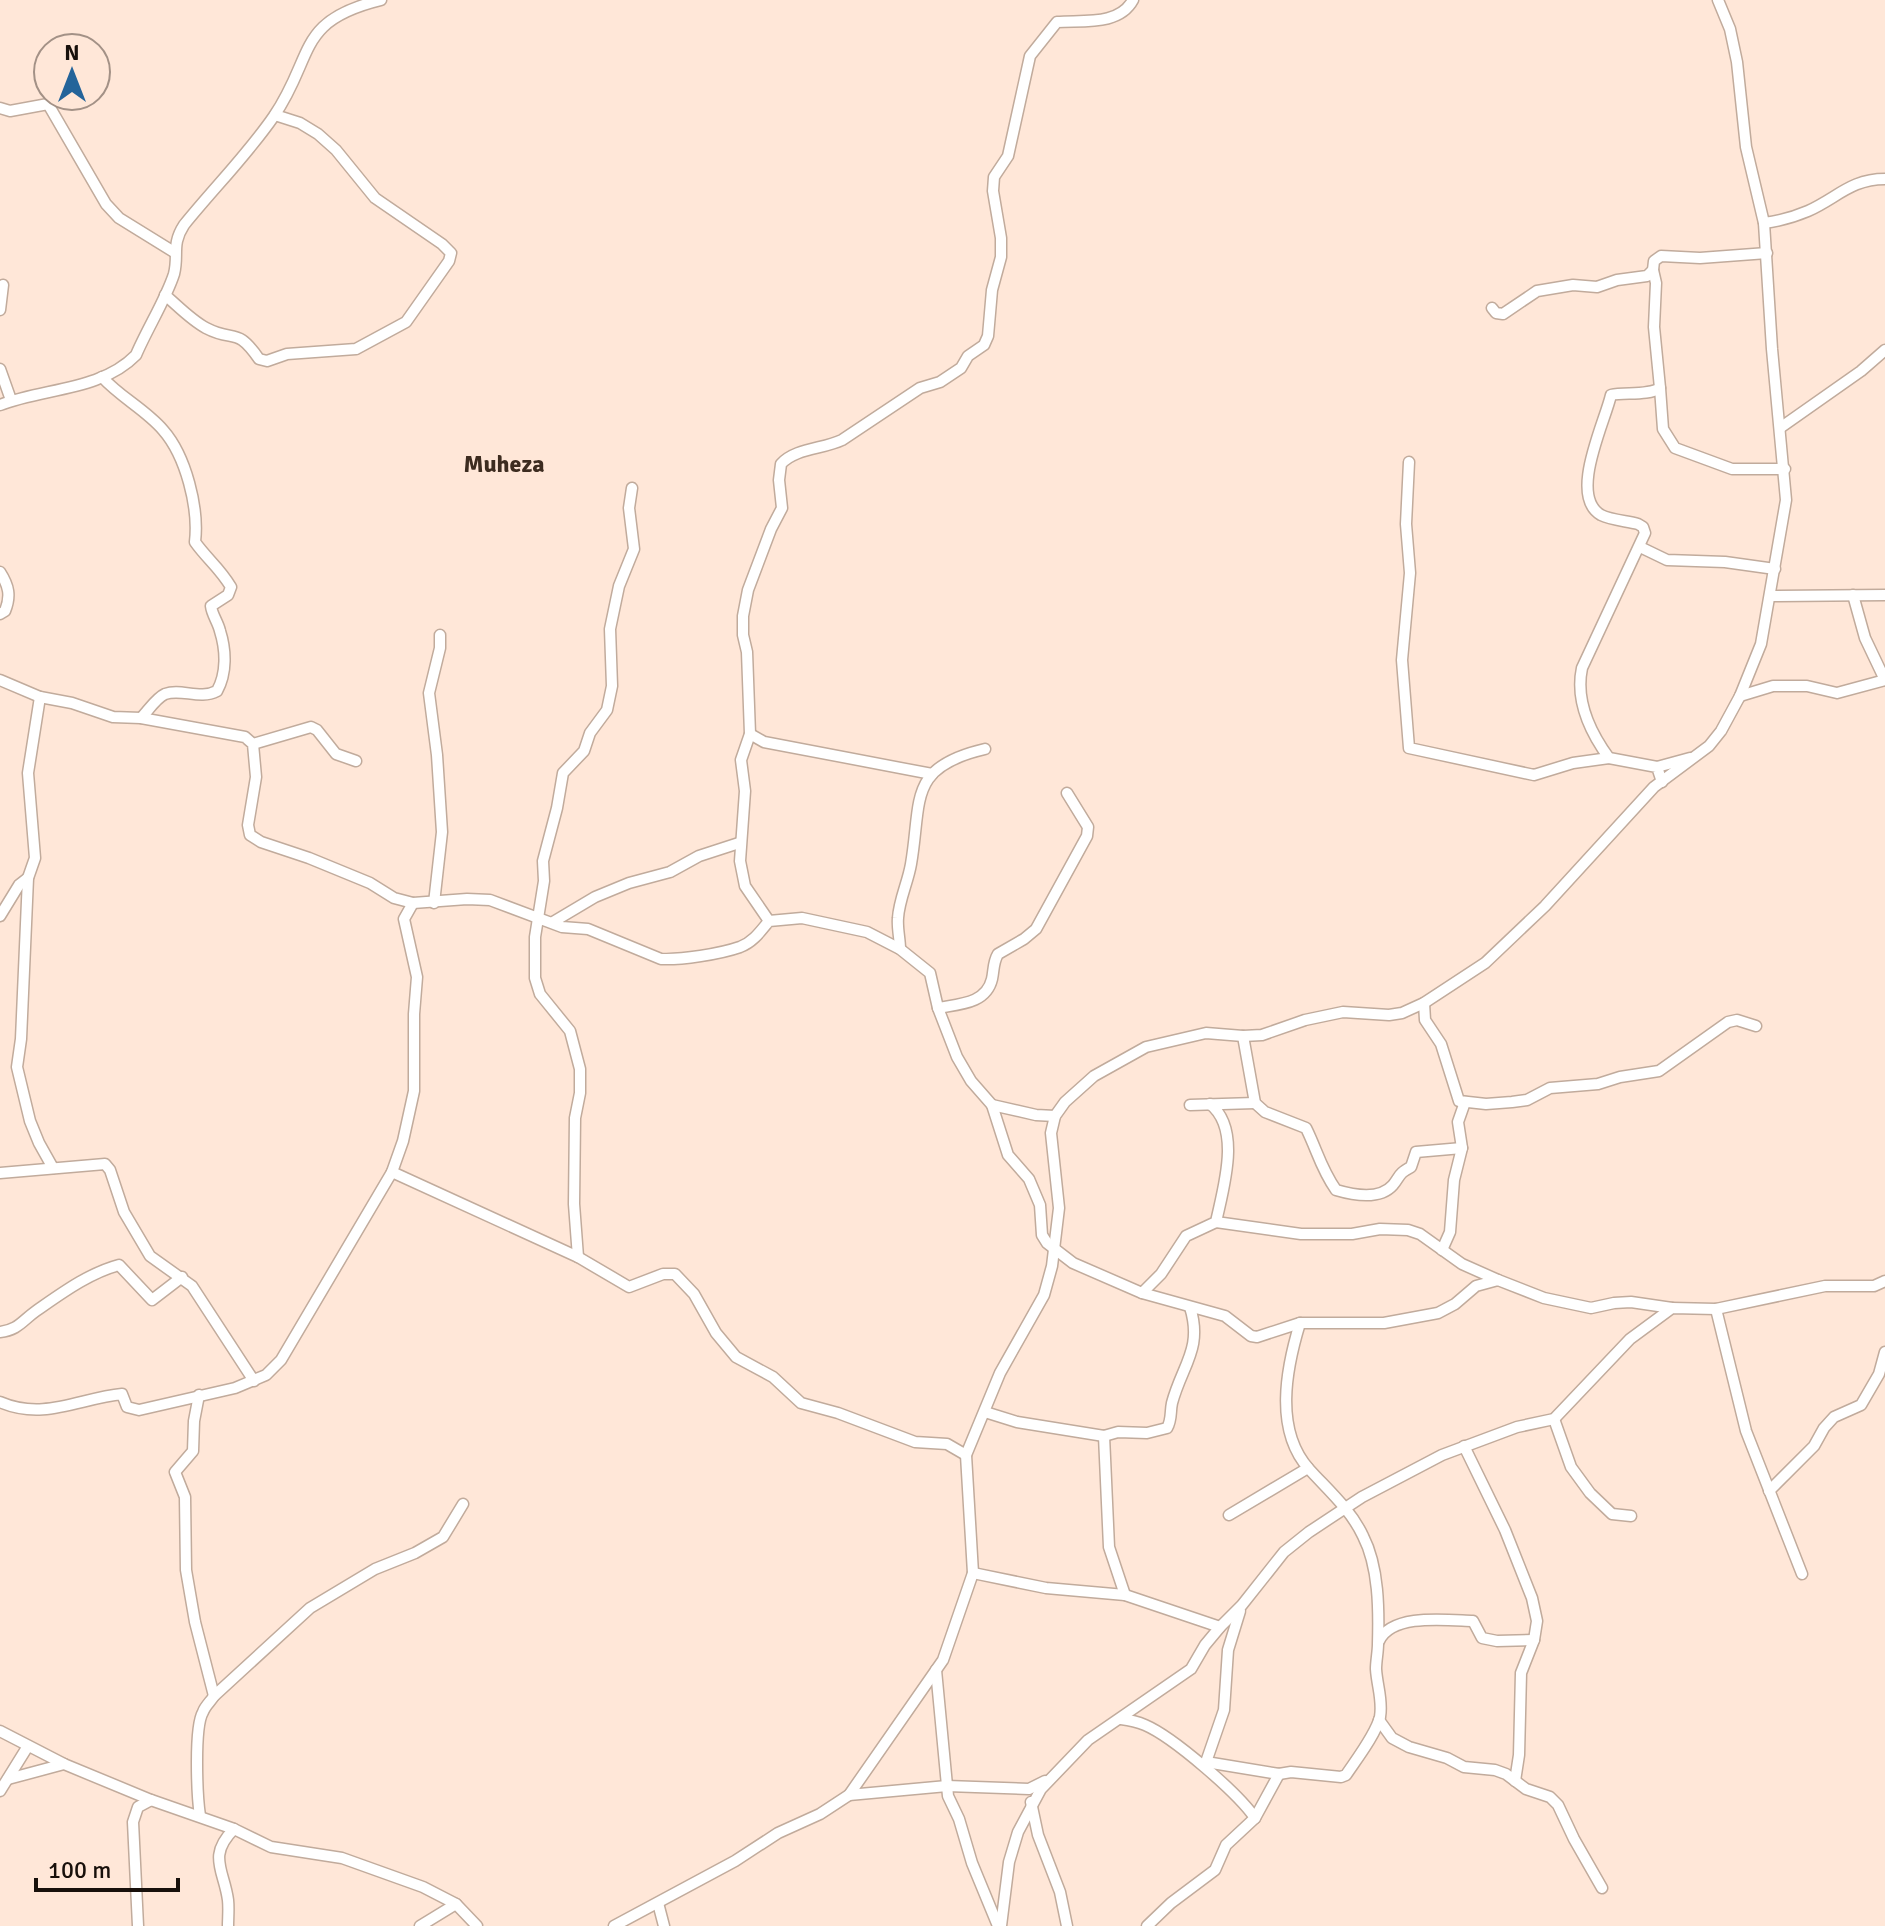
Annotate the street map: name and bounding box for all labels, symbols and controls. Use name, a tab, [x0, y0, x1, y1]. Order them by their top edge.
north arrow	[32, 32, 112, 112]
text: N	[64, 39, 80, 66]
district label: Muheza	[463, 449, 545, 479]
scale bar	[36, 1842, 178, 1892]
text: 100 m	[48, 1855, 111, 1885]

